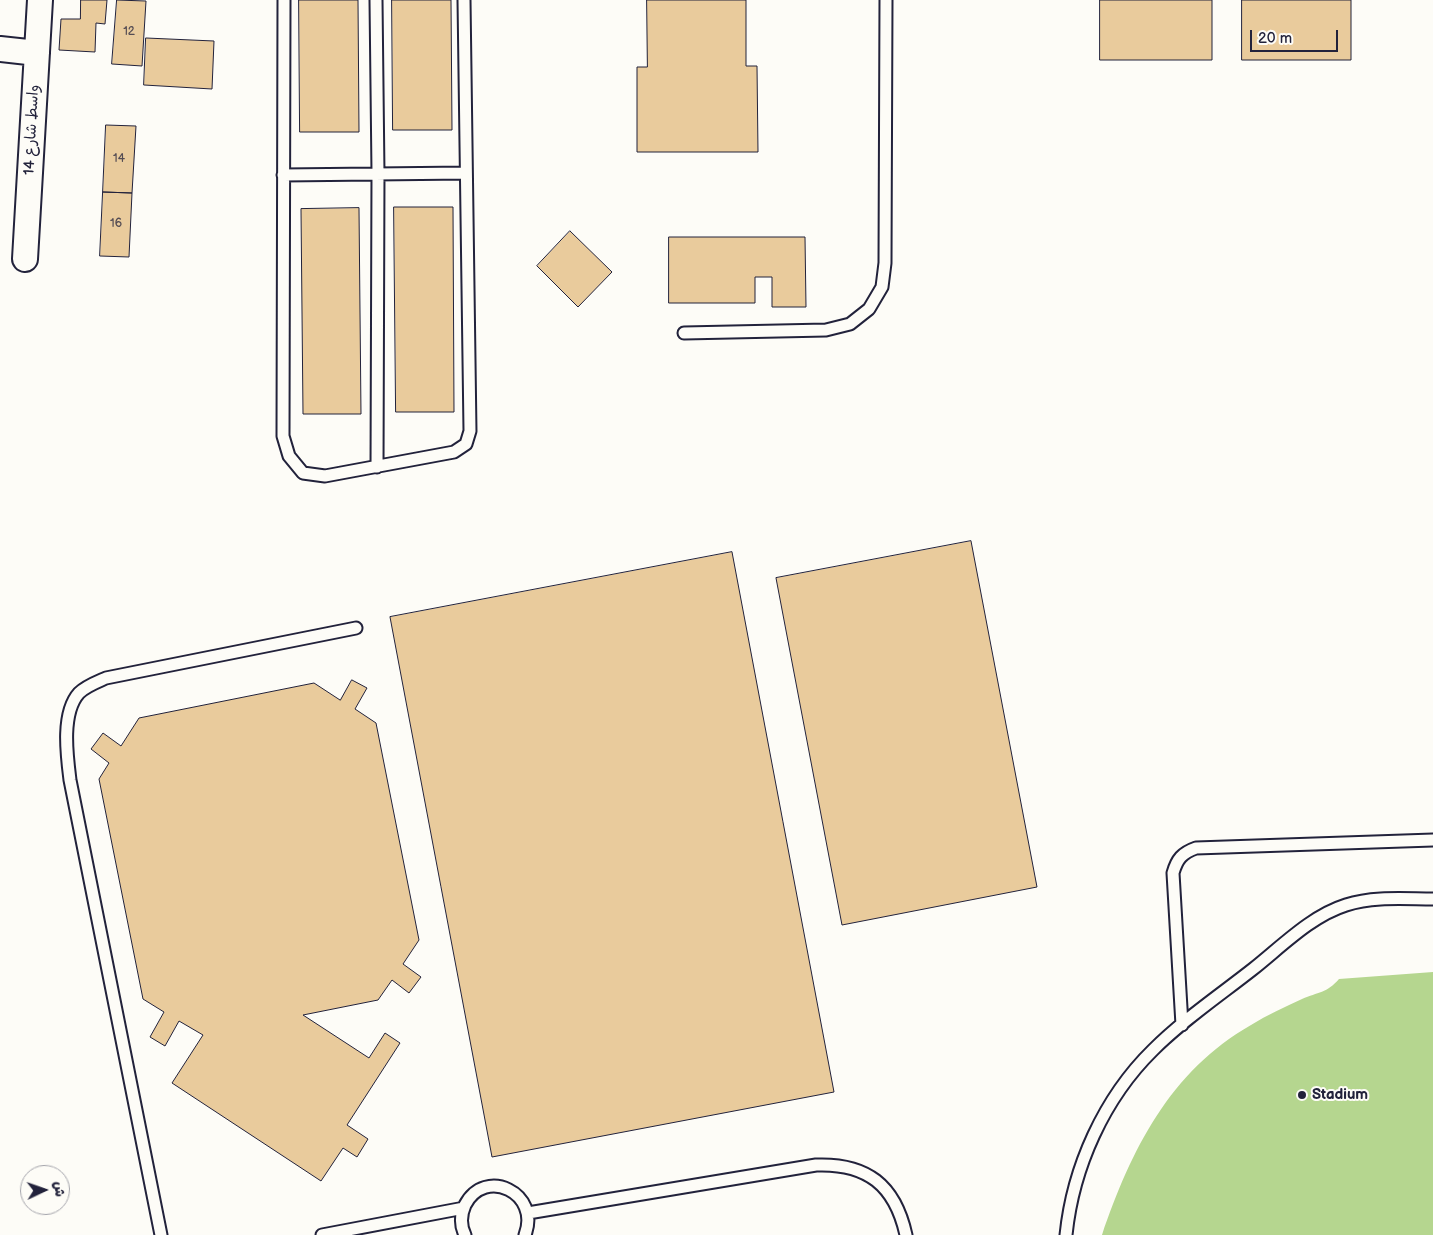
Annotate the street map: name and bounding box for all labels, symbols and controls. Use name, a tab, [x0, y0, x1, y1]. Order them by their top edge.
scale bar	[1253, 20, 1340, 52]
house number: 12	[123, 25, 135, 39]
text: 20 m	[1258, 29, 1292, 48]
street label: واسط شارع 14	[21, 84, 43, 176]
house number: 14	[113, 152, 125, 166]
house number: 16	[110, 217, 122, 231]
place label: Stadium	[1312, 1086, 1368, 1104]
marker: Stadium	[1296, 1089, 1308, 1101]
north arrow	[20, 1165, 70, 1215]
text: ش	[51, 1181, 68, 1197]

